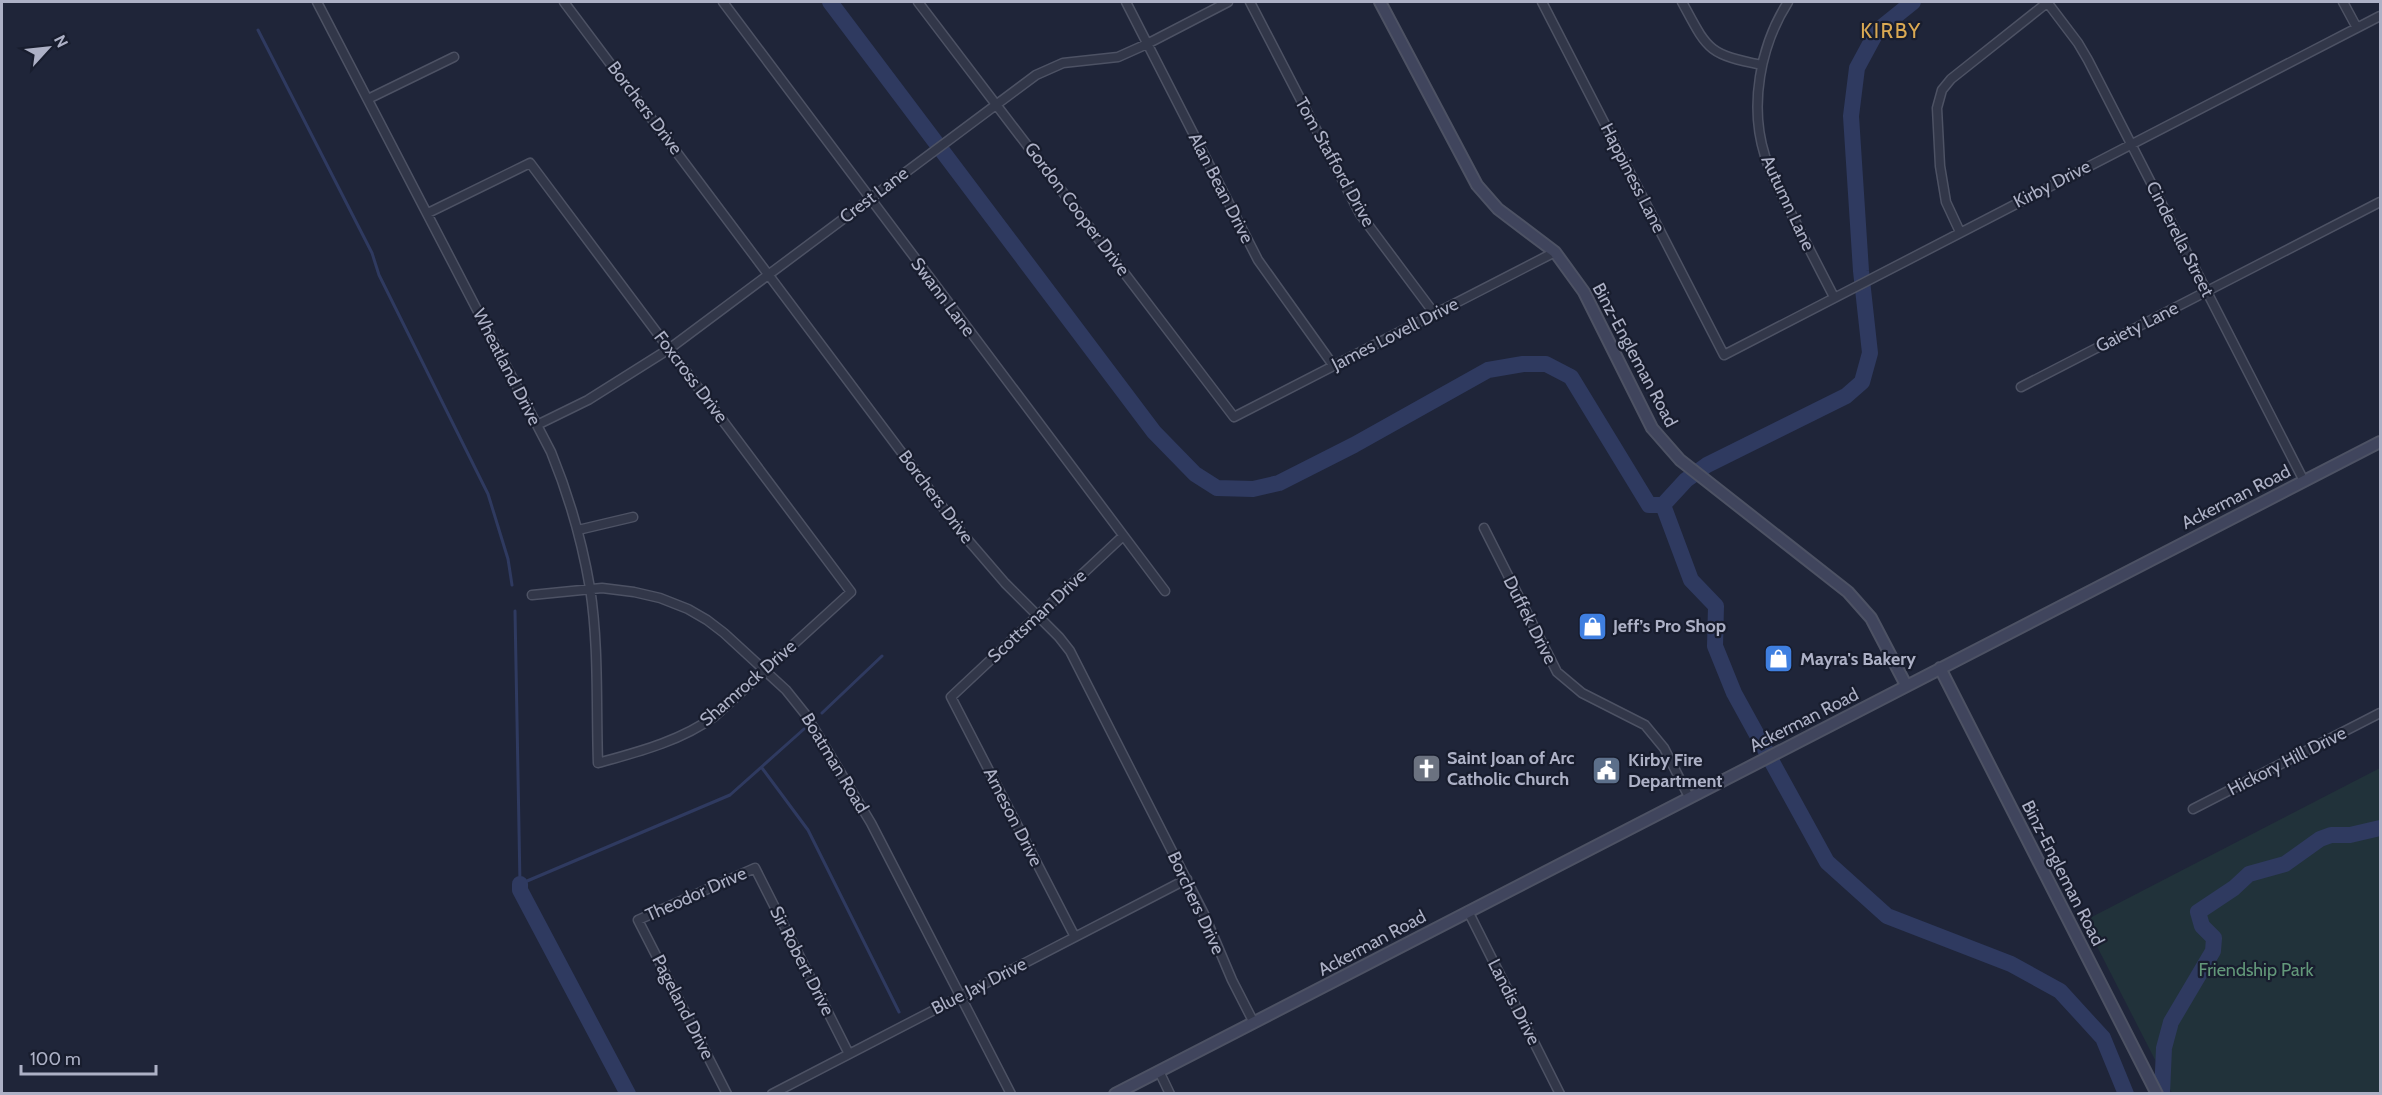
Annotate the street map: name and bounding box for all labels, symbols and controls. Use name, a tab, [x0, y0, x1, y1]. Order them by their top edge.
north arrow	[18, 18, 78, 78]
district label: KIRBY	[1860, 18, 1922, 43]
text: N	[50, 32, 72, 51]
street label: Borchers Drive	[603, 57, 687, 159]
street label: Tom Stafford Drive	[1290, 94, 1380, 230]
street label: Happiness Lane	[1596, 119, 1670, 237]
street label: Alan Bean Drive	[1184, 129, 1258, 247]
street label: Gordon Cooper Drive	[1020, 138, 1134, 280]
street label: Autumn Lane	[1756, 152, 1820, 254]
street label: Kirby Drive	[2010, 155, 2094, 213]
street label: Crest Lane	[835, 162, 913, 228]
street label: Cinderella Street	[2141, 177, 2219, 301]
street label: Swann Lane	[906, 253, 980, 341]
street label: Binz-Engleman Road	[1588, 279, 1682, 431]
street label: James Lovell Drive	[1327, 293, 1462, 376]
street label: Gaiety Lane	[2092, 297, 2182, 357]
street label: Wheatland Drive	[468, 305, 546, 429]
street label: Foxcross Drive	[649, 327, 733, 427]
street label: Borchers Drive	[894, 446, 978, 548]
street label: Ackerman Road	[2178, 460, 2294, 534]
street label: Scottsman Drive	[983, 565, 1091, 667]
street label: Duffek Drive	[1498, 572, 1562, 668]
shop icon: Jeff’s Pro Shop	[1576, 610, 1608, 642]
place label: Jeff’s Pro Shop	[1612, 615, 1726, 637]
street label: Shamrock Drive	[695, 635, 801, 731]
shop icon: Mayra's Bakery	[1763, 643, 1795, 675]
place label: Mayra's Bakery	[1800, 648, 1916, 670]
street label: Ackerman Road	[1746, 683, 1862, 757]
street label: Boatman Road	[797, 709, 873, 817]
street label: Hickory Hill Drive	[2224, 722, 2350, 800]
place label: Saint Joan of Arc Catholic Church	[1447, 747, 1574, 790]
place label: Kirby Fire Department	[1628, 749, 1722, 792]
church icon: Saint Joan of Arc Catholic Church	[1410, 752, 1442, 784]
public building icon: Kirby Fire Department	[1591, 754, 1623, 786]
street label: Arneson Drive	[979, 764, 1047, 870]
street label: Binz-Engleman Road	[2017, 797, 2109, 949]
street label: Borchers Drive	[1163, 848, 1229, 958]
street label: Theodor Drive	[642, 862, 750, 926]
street label: Sir Robert Drive	[765, 903, 839, 1019]
street label: Ackerman Road	[1314, 905, 1430, 981]
street label: Pageland Drive	[647, 951, 719, 1063]
street label: Blue Jay Drive	[928, 953, 1030, 1019]
street label: Landis Drive	[1483, 955, 1545, 1049]
park label: Friendship Park	[2199, 959, 2314, 981]
scale bar	[21, 1038, 156, 1076]
text: 100 m	[30, 1048, 81, 1070]

